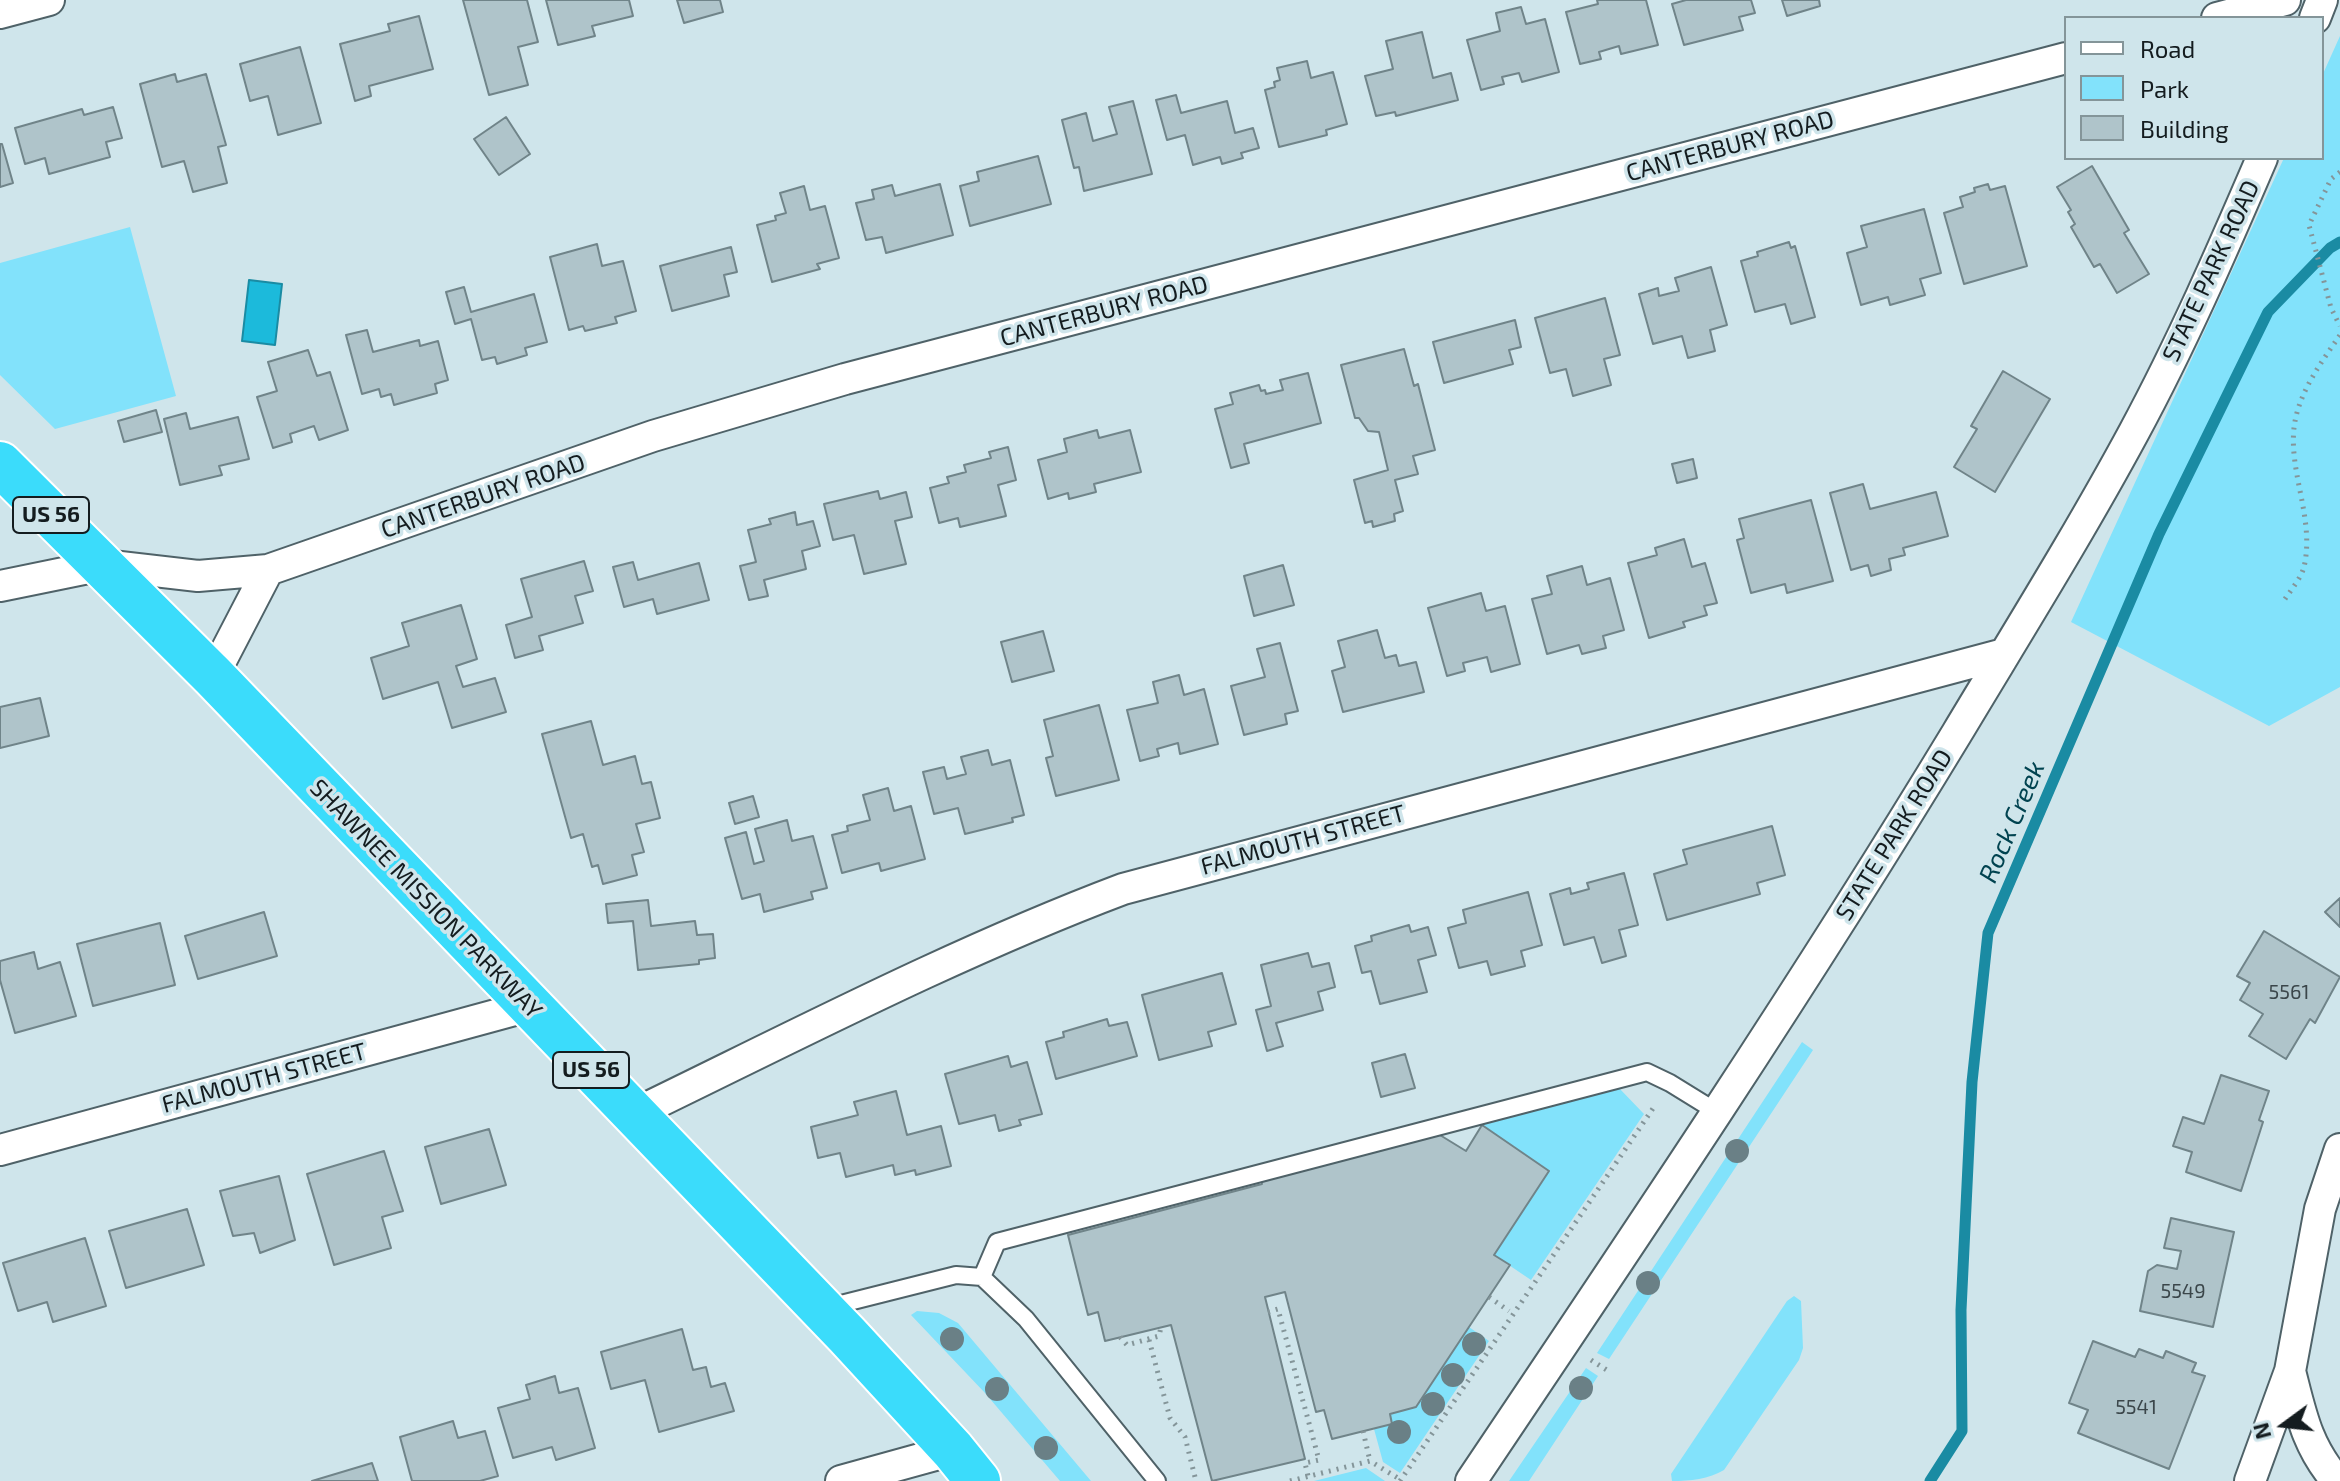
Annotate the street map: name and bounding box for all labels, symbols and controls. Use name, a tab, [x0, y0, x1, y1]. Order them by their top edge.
legend	[2064, 16, 2324, 160]
text: Road	[2140, 34, 2195, 63]
text: Park	[2140, 74, 2189, 103]
street label: CANTERBURY ROAD	[1623, 104, 1837, 188]
text: Building	[2140, 114, 2229, 143]
street label: STATE PARK ROAD	[2156, 176, 2266, 366]
street label: CANTERBURY ROAD	[997, 269, 1211, 353]
street label: CANTERBURY ROAD	[377, 448, 589, 544]
road number: US 56	[13, 497, 89, 533]
street label: STATE PARK ROAD	[1830, 744, 1958, 926]
water label: Rock Creek	[1972, 757, 2052, 887]
street label: SHAWNEE MISSION PARKWAY	[304, 773, 548, 1025]
street label: FALMOUTH STREET	[1198, 799, 1408, 881]
house number: 5561	[2269, 980, 2309, 1004]
street label: FALMOUTH STREET	[159, 1037, 369, 1119]
road number: US 56	[553, 1052, 629, 1088]
house number: 5549	[2160, 1279, 2206, 1303]
north arrow	[2244, 1385, 2324, 1465]
house number: 5541	[2115, 1395, 2157, 1419]
text: N	[2246, 1420, 2275, 1442]

